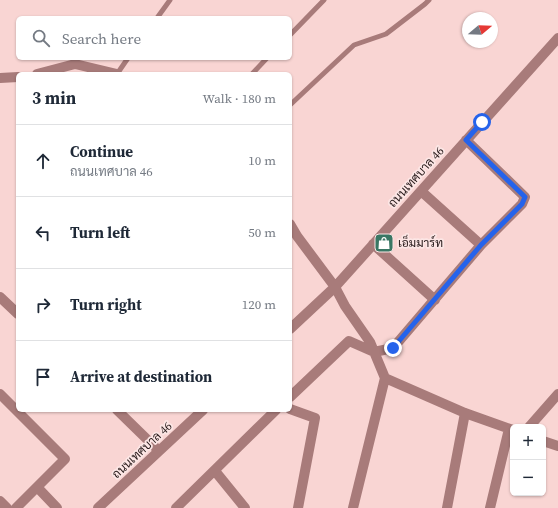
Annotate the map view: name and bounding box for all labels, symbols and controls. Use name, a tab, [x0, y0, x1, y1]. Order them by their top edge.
north arrow	[462, 12, 498, 48]
search box	[16, 16, 292, 60]
icon: search	[30, 27, 52, 49]
text: Search here	[62, 28, 141, 49]
text: 3 min	[32, 86, 76, 110]
text: Walk · 180 m	[203, 90, 276, 107]
route start	[473, 113, 491, 131]
text: Continue	[70, 141, 133, 162]
street label: ถนนเทศบาล 46	[384, 143, 448, 211]
icon: ahead	[32, 150, 54, 172]
text: 10 m	[248, 152, 276, 169]
text: ถนนเทศบาล 46	[70, 163, 153, 180]
icon: left	[32, 222, 54, 244]
text: Turn left	[70, 222, 130, 243]
text: 50 m	[248, 224, 276, 241]
shop icon: เอ็มมาร์ท	[373, 232, 395, 254]
place label: เอ็มมาร์ท	[398, 234, 443, 251]
icon: right	[32, 294, 54, 316]
text: Turn right	[70, 294, 142, 315]
text: 120 m	[242, 296, 276, 313]
route end	[384, 339, 402, 357]
icon: arrive	[32, 366, 54, 388]
text: Arrive at destination	[70, 366, 212, 387]
street label: ถนนเทศบาล 46	[109, 418, 175, 482]
map controls	[510, 424, 546, 496]
button: +	[510, 424, 546, 460]
button: −	[510, 460, 546, 496]

